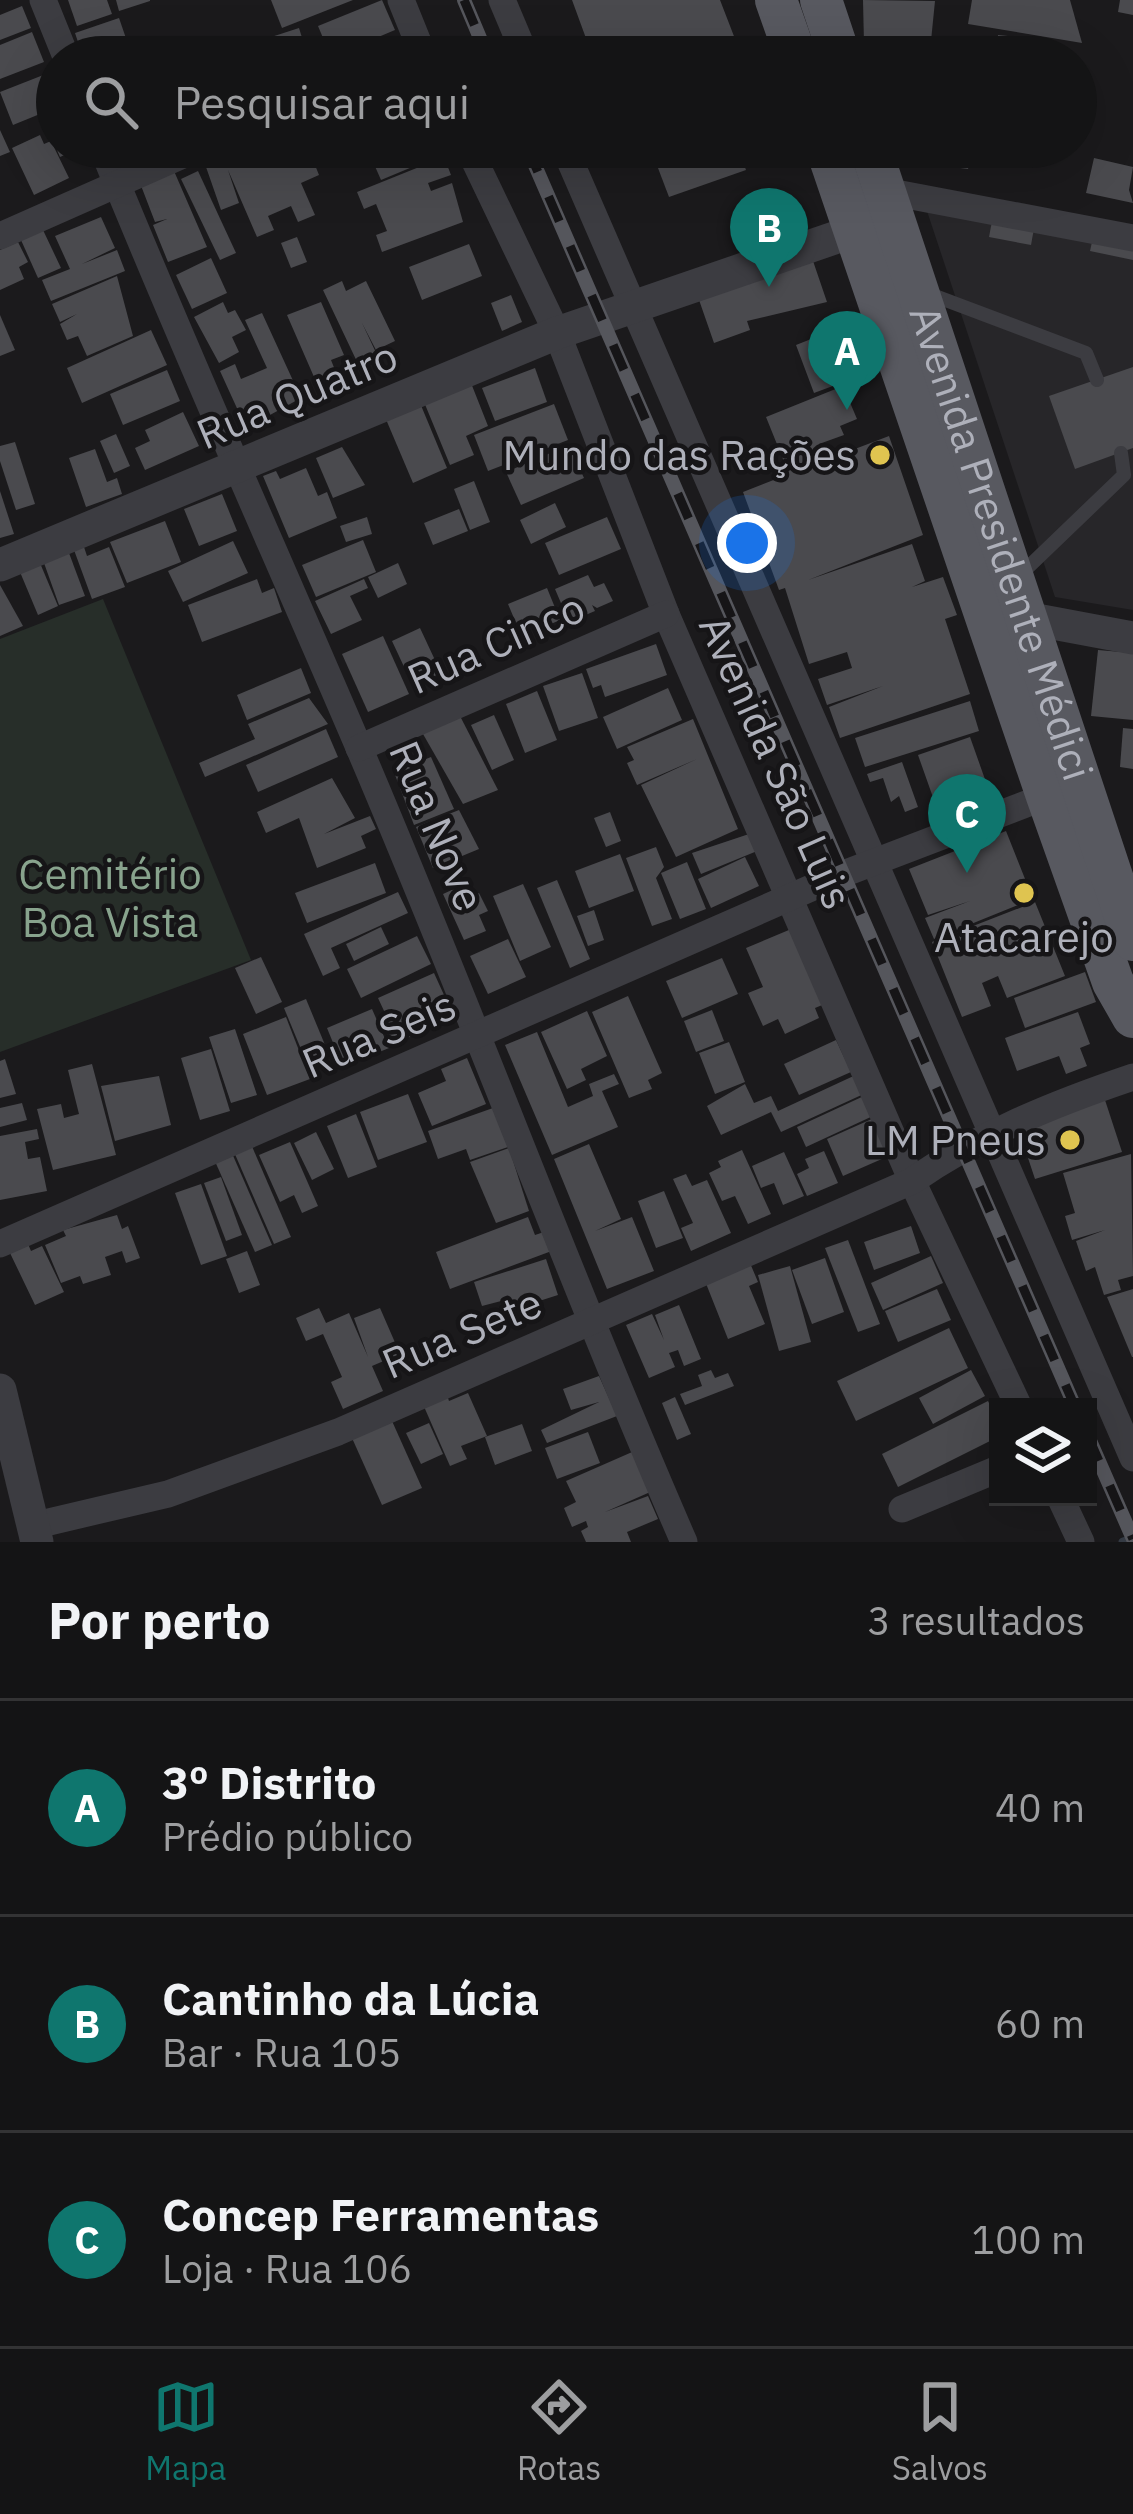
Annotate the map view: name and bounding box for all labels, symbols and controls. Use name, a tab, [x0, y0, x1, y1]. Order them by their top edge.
search box	[36, 36, 1097, 168]
icon: search	[78, 69, 144, 135]
text: Pesquisar aqui	[174, 73, 470, 131]
pin: B	[730, 188, 808, 287]
street label: Avenida Presidente Médici	[897, 298, 1106, 787]
pin: A	[808, 311, 886, 410]
street label: Rua Quatro	[188, 328, 405, 461]
place label: Mundo das Rações	[502, 427, 856, 482]
marker: Mundo das Rações	[867, 442, 893, 468]
your location	[717, 513, 777, 573]
street label: Rua Cinco	[399, 579, 593, 706]
street label: Avenida São Luis	[687, 606, 866, 917]
street label: Rua Nove	[377, 733, 498, 919]
pin: C	[928, 774, 1006, 873]
park label: Cemitério Boa Vista	[18, 846, 202, 949]
marker: Atacarejo	[1011, 880, 1037, 906]
place label: Atacarejo	[934, 909, 1114, 964]
street label: Rua Seis	[294, 977, 464, 1090]
place label: LM Pneus	[865, 1112, 1046, 1167]
marker: LM Pneus	[1057, 1127, 1083, 1153]
street label: Rua Sete	[374, 1274, 550, 1391]
map controls	[989, 1398, 1097, 1506]
button: layers	[989, 1398, 1097, 1506]
text: Por perto	[48, 1587, 270, 1653]
text: 3 resultados	[867, 1595, 1085, 1646]
text: 3º Distrito	[162, 1753, 376, 1811]
text: A	[74, 1782, 100, 1833]
text: 40 m	[995, 1782, 1085, 1833]
text: Prédio público	[162, 1811, 413, 1862]
text: Cantinho da Lúcia	[162, 1969, 539, 2027]
text: B	[74, 1998, 100, 2049]
text: 60 m	[995, 1998, 1085, 2049]
text: Bar · Rua 105	[162, 2027, 401, 2078]
text: Concep Ferramentas	[162, 2185, 599, 2243]
text: C	[74, 2214, 100, 2265]
text: 100 m	[972, 2214, 1085, 2265]
text: Loja · Rua 106	[162, 2243, 412, 2294]
tab: Mapa	[145, 2374, 226, 2489]
tab: Rotas	[517, 2374, 601, 2489]
tab: Salvos	[892, 2374, 988, 2489]

